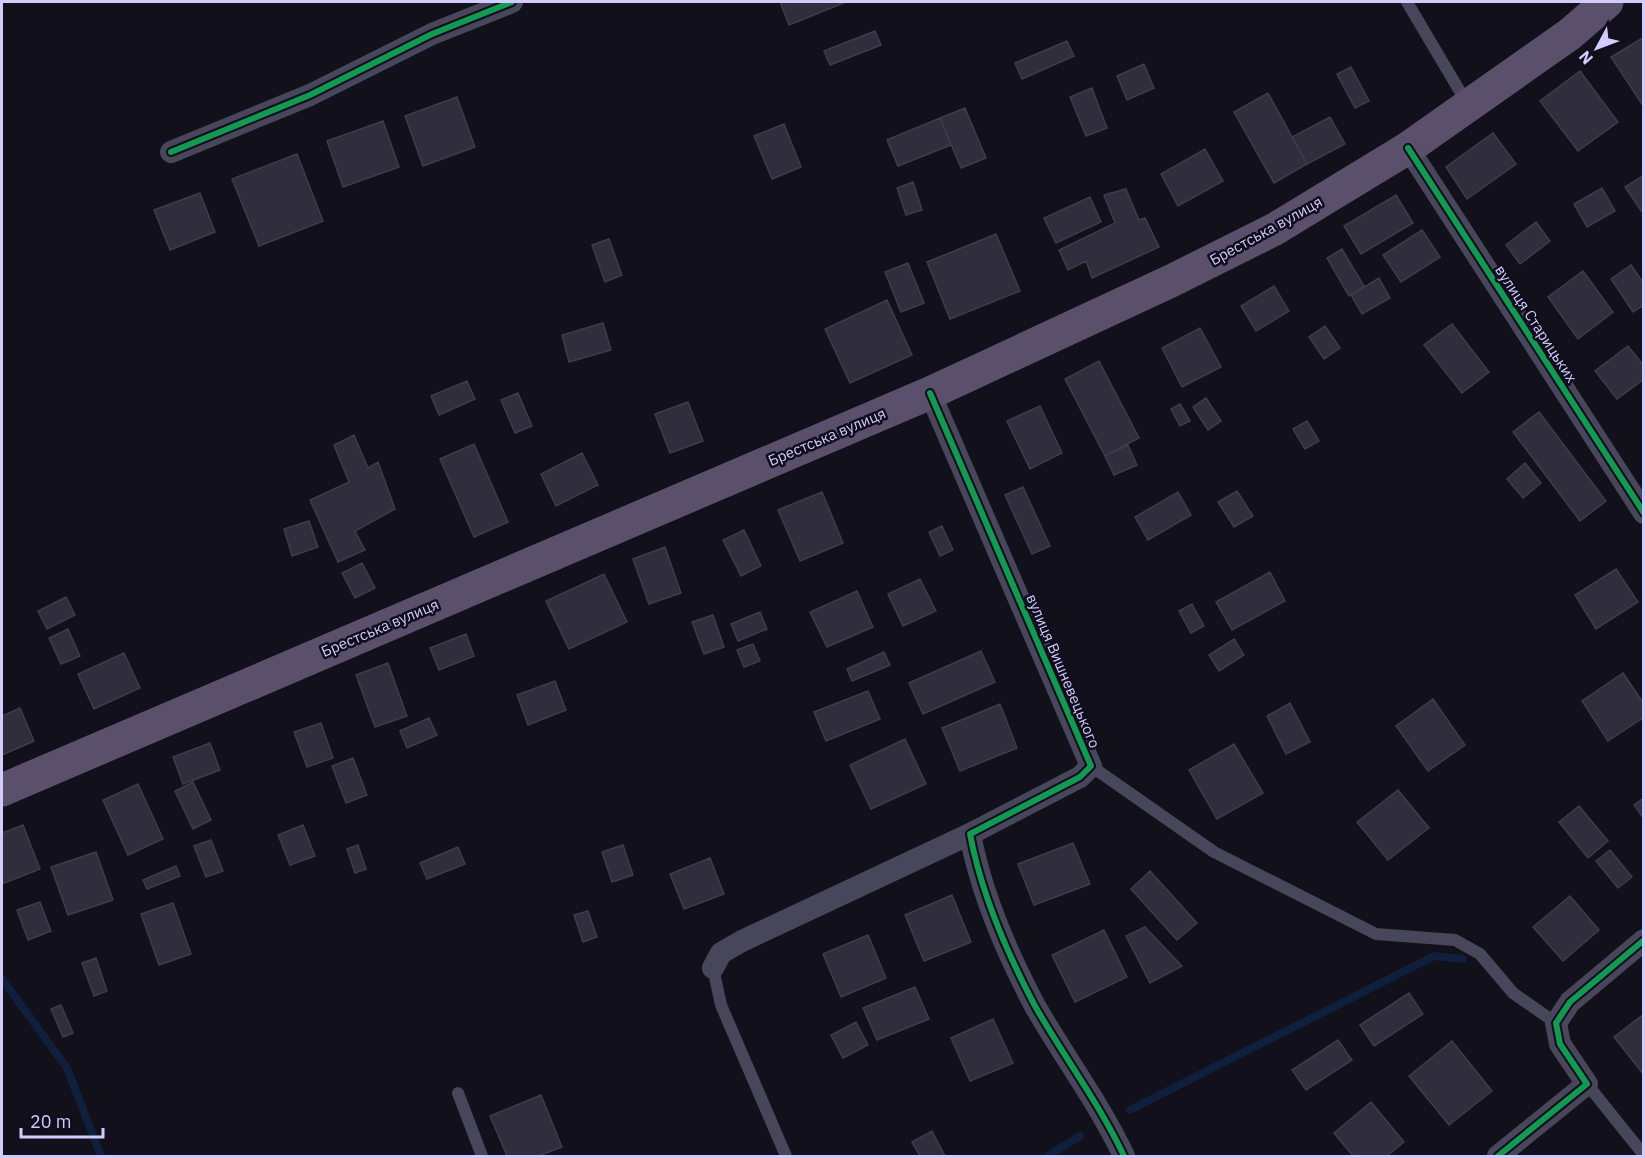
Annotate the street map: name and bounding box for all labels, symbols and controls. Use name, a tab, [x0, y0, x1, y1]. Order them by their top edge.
north arrow	[1567, 18, 1627, 78]
text: N	[1574, 47, 1597, 69]
street label: Брестська вулиця	[1206, 192, 1325, 269]
street label: вулиця Старицьких	[1491, 261, 1582, 386]
street label: Брестська вулиця	[765, 403, 888, 470]
street label: вулиця Вишневецького	[1022, 591, 1105, 751]
street label: Брестська вулиця	[318, 594, 441, 661]
scale bar	[21, 1101, 104, 1139]
text: 20 m	[30, 1110, 72, 1133]

